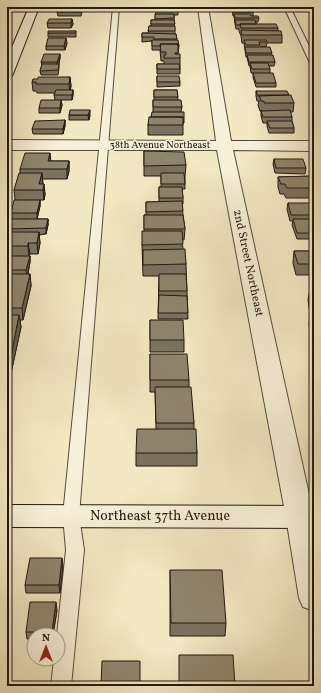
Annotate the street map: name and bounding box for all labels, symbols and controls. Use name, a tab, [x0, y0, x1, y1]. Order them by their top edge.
street label: 38th Avenue Northeast	[110, 138, 211, 152]
street label: 2nd Street Northeast	[229, 208, 267, 318]
street label: Northeast 37th Avenue	[90, 507, 230, 526]
north arrow	[26, 627, 66, 667]
text: N	[42, 631, 50, 646]

